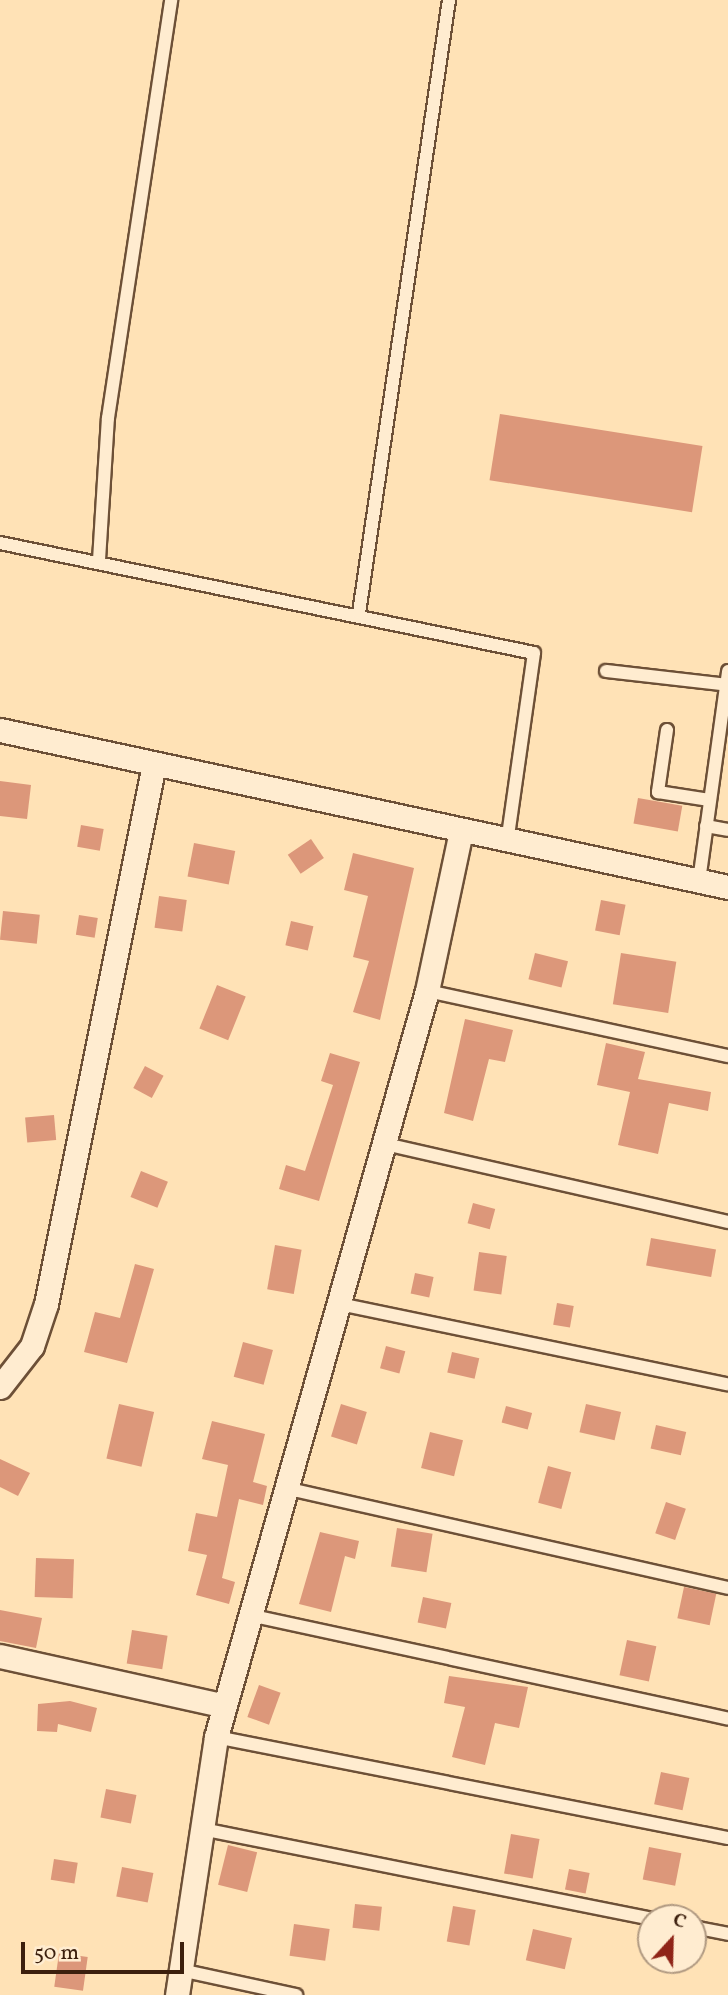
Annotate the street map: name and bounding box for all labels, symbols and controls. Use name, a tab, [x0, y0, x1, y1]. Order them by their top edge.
north arrow	[637, 1904, 707, 1974]
text: С	[669, 1907, 690, 1936]
scale bar	[24, 1928, 187, 1972]
text: 50 m	[34, 1939, 79, 1968]

